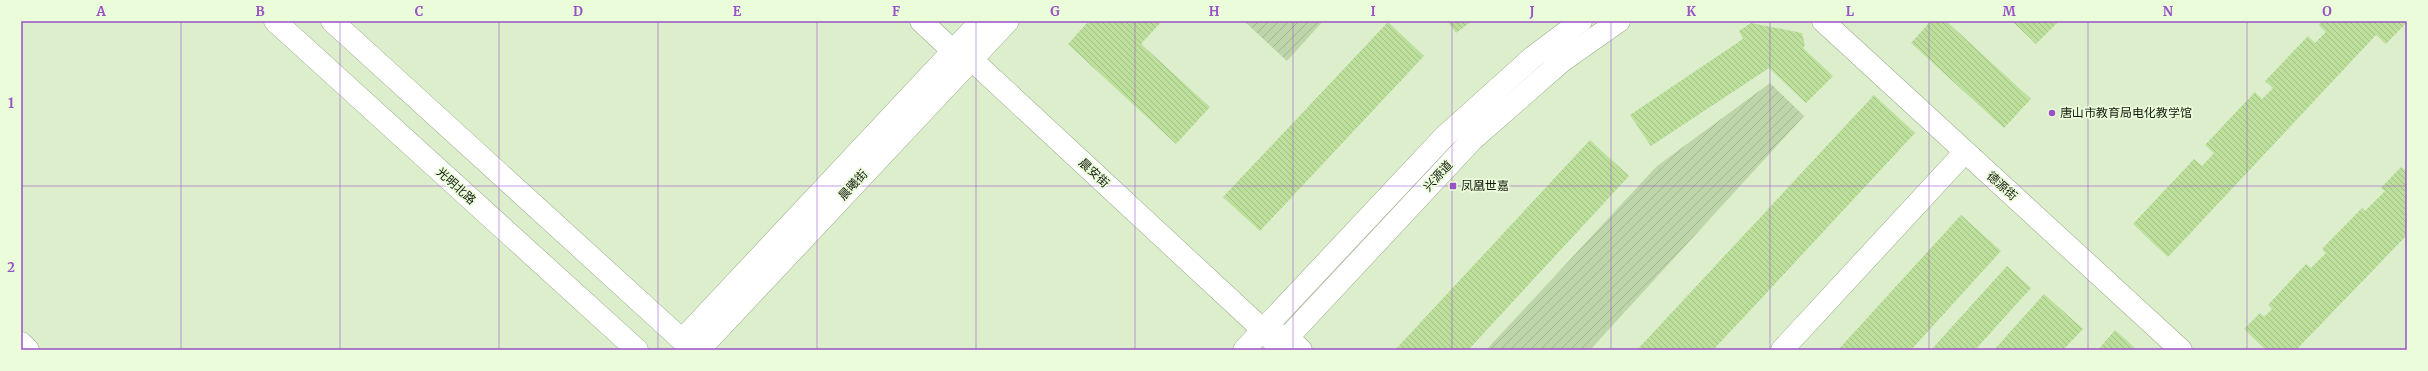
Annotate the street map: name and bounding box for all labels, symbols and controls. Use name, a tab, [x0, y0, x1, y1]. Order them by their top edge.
text: A	[95, 3, 106, 20]
text: B	[255, 3, 265, 20]
text: C	[415, 3, 424, 20]
text: D	[573, 3, 583, 20]
text: E	[733, 3, 742, 20]
text: F	[892, 3, 900, 20]
text: G	[1050, 3, 1060, 20]
text: H	[1209, 3, 1220, 20]
text: I	[1370, 3, 1376, 20]
text: J	[1528, 3, 1535, 20]
text: K	[1686, 3, 1696, 20]
text: L	[1846, 3, 1855, 20]
text: M	[2002, 3, 2016, 20]
text: N	[2163, 3, 2174, 20]
text: O	[2322, 3, 2332, 20]
text: 1	[8, 95, 14, 112]
place label: 唐山市教育局电化教学馆	[2060, 105, 2192, 120]
marker: 唐山市教育局电化教学馆	[2047, 108, 2057, 118]
street label: 晨安街	[1076, 155, 1113, 190]
street label: 兴源道	[1420, 157, 1455, 194]
street label: 光明北路	[433, 164, 479, 207]
street label: 晨曦街	[835, 166, 870, 203]
street label: 德源街	[1984, 168, 2021, 203]
place label: 凤凰世嘉	[1461, 178, 1509, 193]
marker: 凤凰世嘉	[1448, 181, 1458, 191]
text: 2	[7, 259, 15, 276]

